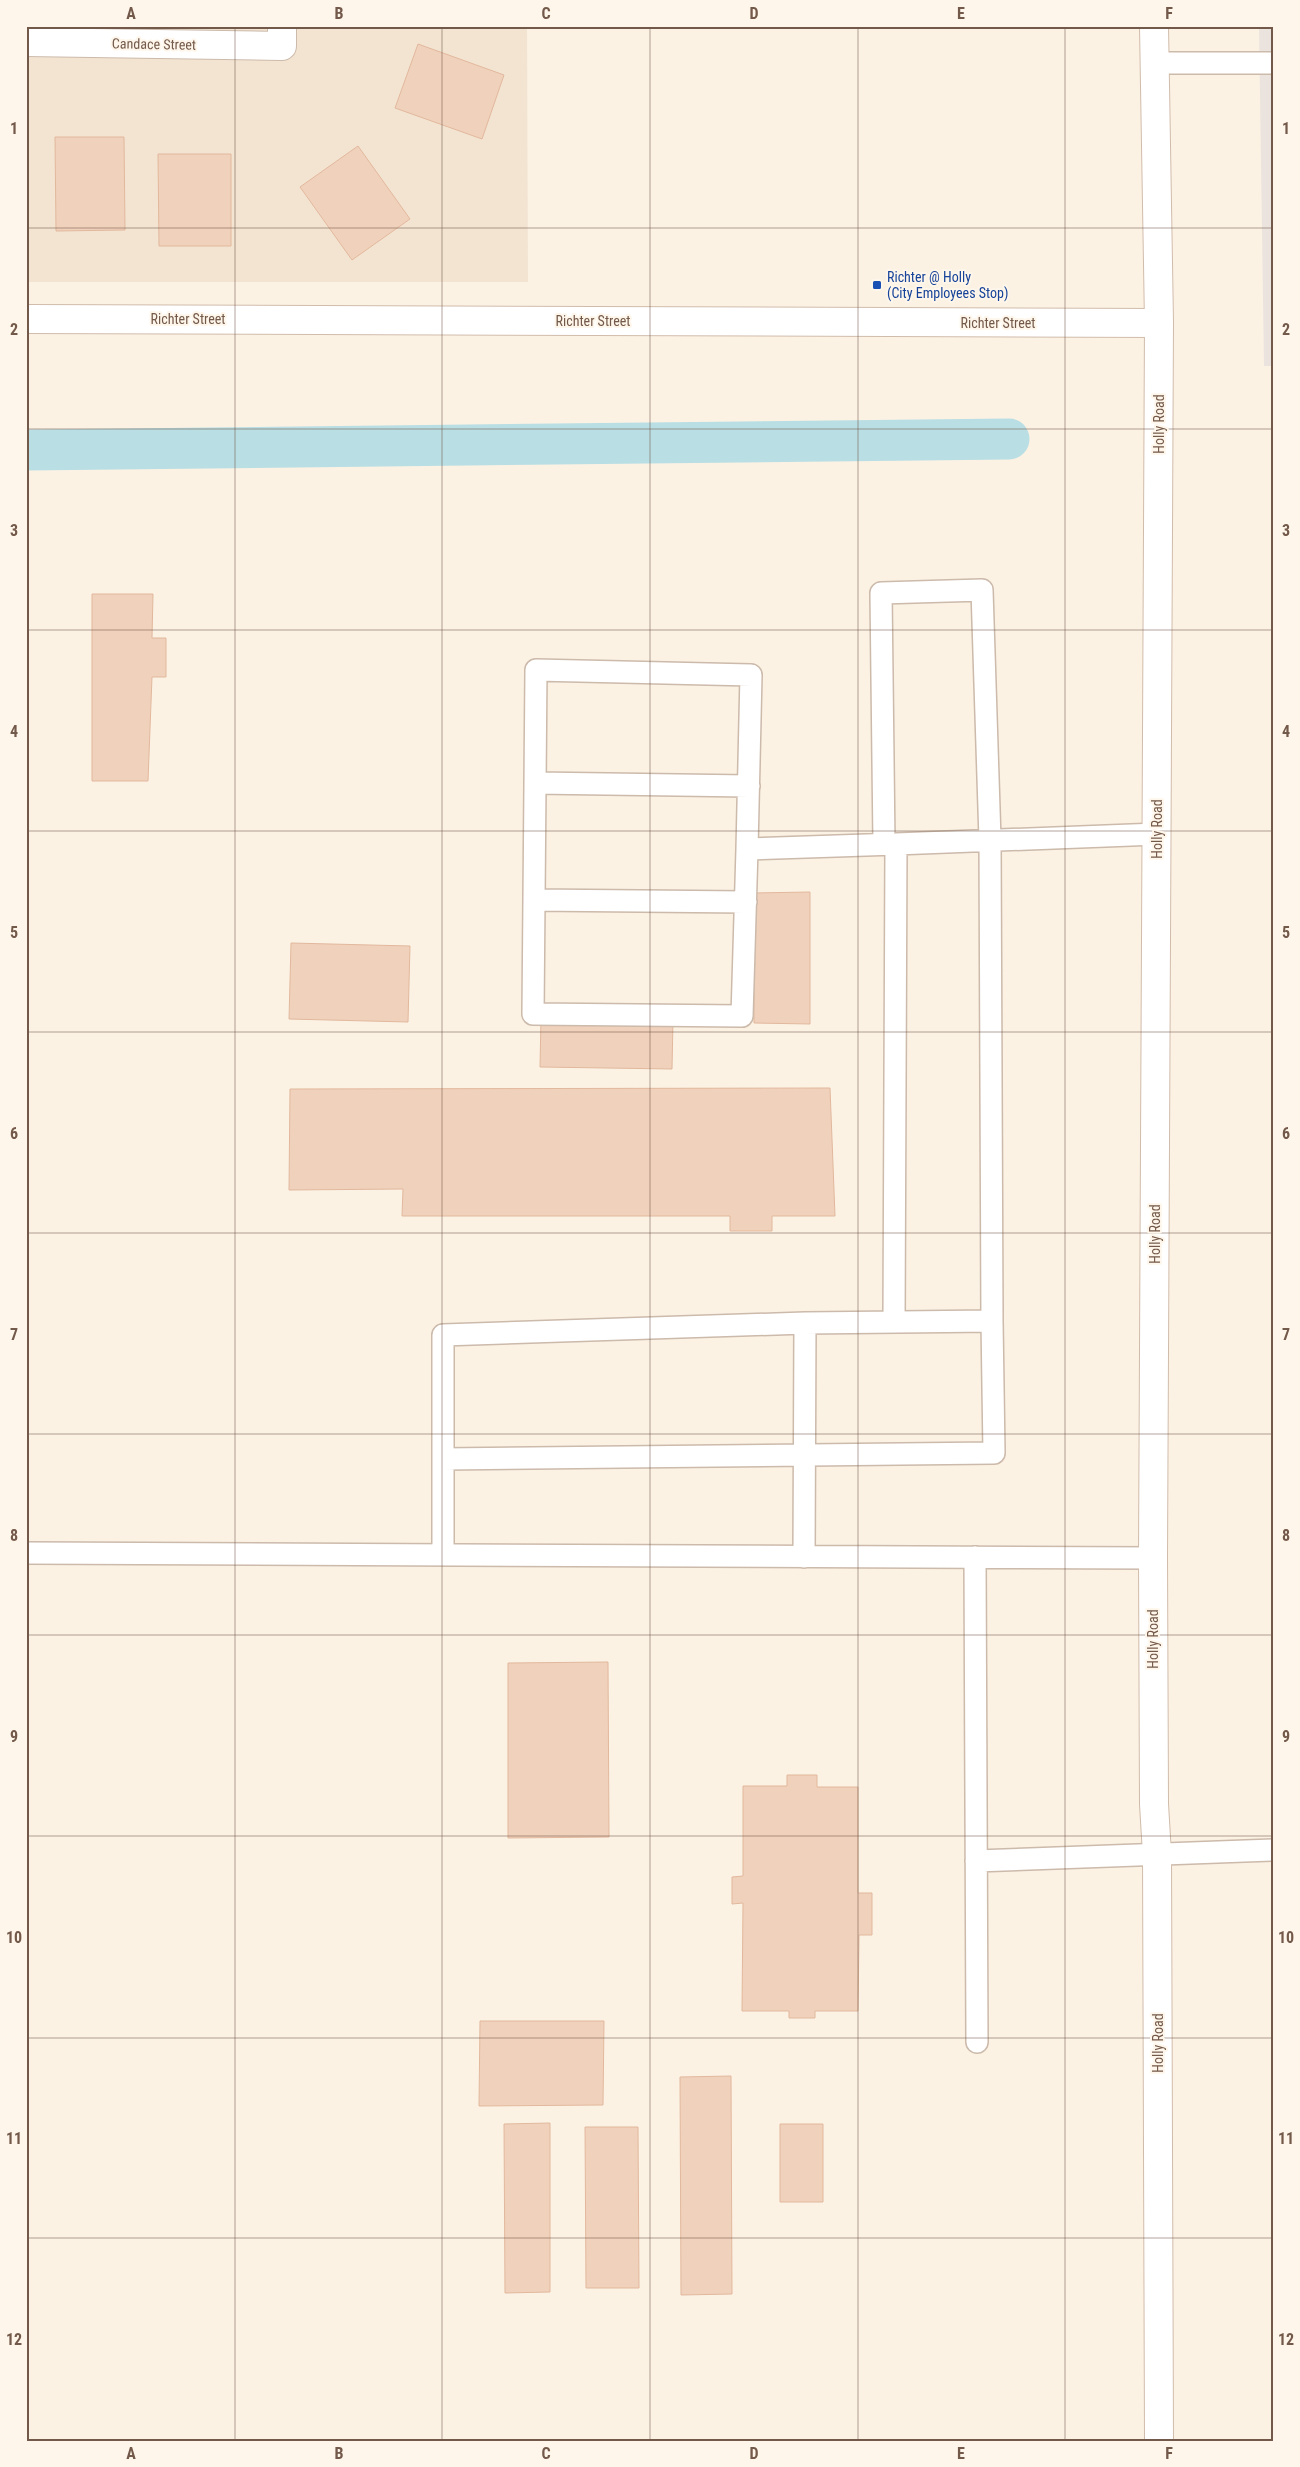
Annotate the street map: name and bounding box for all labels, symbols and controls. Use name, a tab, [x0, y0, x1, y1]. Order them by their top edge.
text: A	[126, 4, 136, 23]
text: B	[335, 4, 344, 23]
text: C	[541, 4, 551, 23]
text: D	[749, 4, 759, 23]
text: E	[957, 4, 965, 23]
text: F	[1165, 4, 1173, 23]
street label: Candace Street	[112, 35, 196, 53]
text: 1	[10, 119, 18, 138]
text: 1	[1282, 119, 1290, 138]
place label: Richter @ Holly (City Employees Stop)	[887, 269, 1008, 302]
marker: Richter @ Holly (City Employees Stop)	[871, 279, 883, 291]
street label: Richter Street	[151, 311, 225, 327]
street label: Richter Street	[556, 313, 630, 329]
street label: Richter Street	[961, 315, 1035, 331]
text: 2	[10, 320, 18, 339]
text: 2	[1282, 320, 1290, 339]
street label: Holly Road	[1151, 394, 1167, 454]
text: 3	[10, 521, 18, 540]
text: 3	[1282, 521, 1290, 540]
text: 4	[10, 722, 18, 741]
text: 4	[1282, 722, 1290, 741]
street label: Holly Road	[1149, 799, 1165, 859]
text: 5	[10, 923, 18, 942]
text: 5	[1282, 923, 1290, 942]
text: 6	[10, 1124, 18, 1143]
text: 6	[1282, 1124, 1290, 1143]
street label: Holly Road	[1147, 1204, 1163, 1264]
text: 7	[10, 1325, 18, 1344]
text: 7	[1282, 1325, 1290, 1344]
text: 8	[10, 1526, 18, 1545]
text: 8	[1282, 1526, 1290, 1545]
street label: Holly Road	[1145, 1609, 1161, 1669]
text: 9	[10, 1727, 18, 1746]
text: 9	[1282, 1727, 1290, 1746]
text: 10	[6, 1928, 22, 1947]
text: 10	[1278, 1928, 1294, 1947]
street label: Holly Road	[1150, 2013, 1166, 2073]
text: 11	[6, 2129, 22, 2148]
text: 11	[1278, 2129, 1294, 2148]
text: 12	[6, 2330, 22, 2349]
text: 12	[1278, 2330, 1294, 2349]
text: A	[126, 2444, 136, 2463]
text: B	[335, 2444, 344, 2463]
text: C	[541, 2444, 551, 2463]
text: D	[749, 2444, 759, 2463]
text: E	[957, 2444, 965, 2463]
text: F	[1165, 2444, 1173, 2463]

